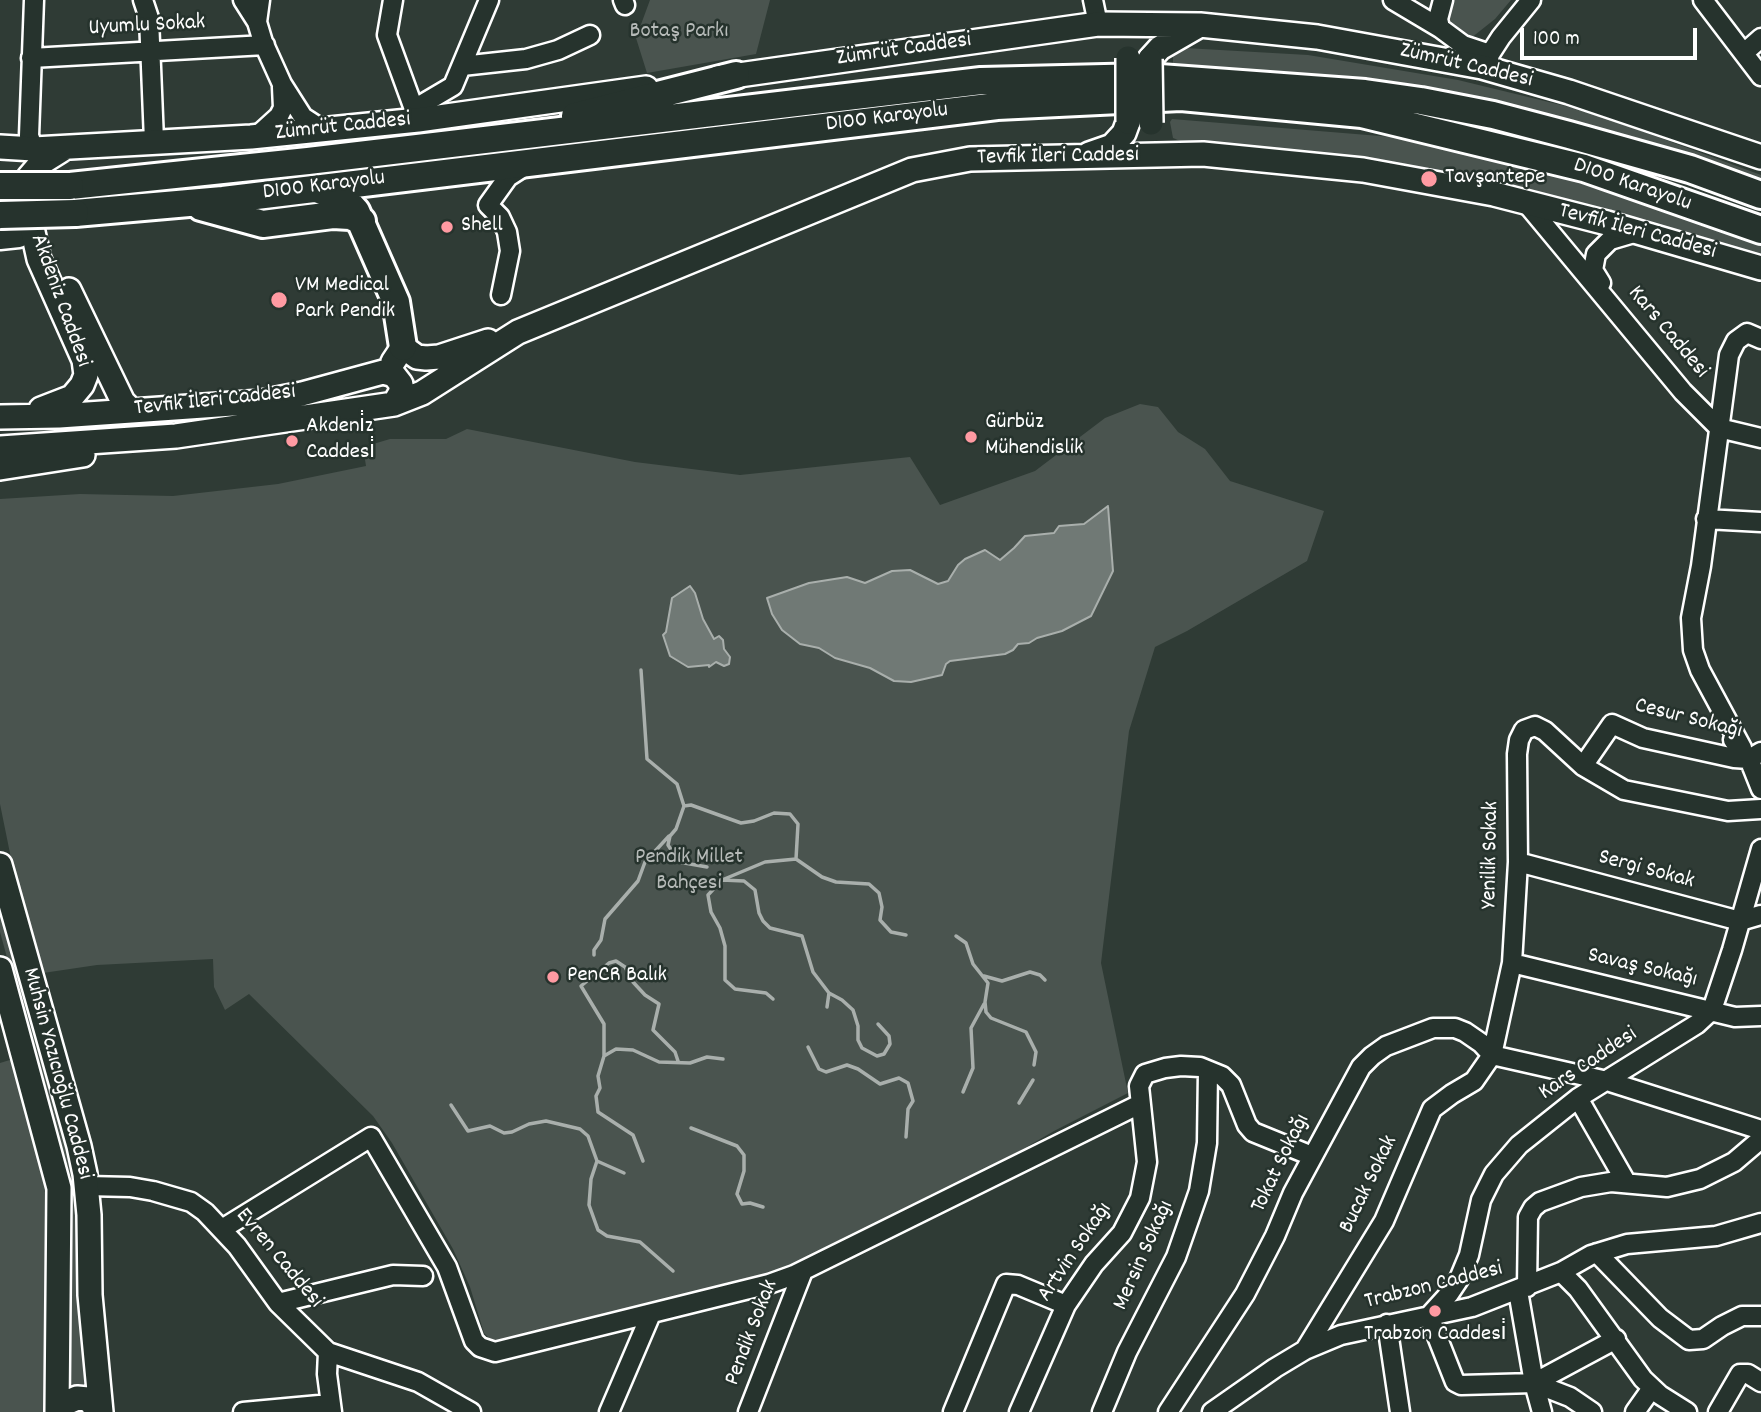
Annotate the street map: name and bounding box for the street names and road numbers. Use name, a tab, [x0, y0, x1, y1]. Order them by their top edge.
street label: Uyumlu Sokak	[88, 10, 206, 44]
street label: Zümrüt Caddesi	[835, 28, 973, 74]
street label: Zümrüt Caddesi	[1397, 38, 1535, 96]
street label: D100 Karayolu	[824, 98, 950, 140]
street label: Zümrüt Caddesi	[274, 107, 412, 149]
street label: Tevfik İleri Caddesi	[977, 143, 1139, 173]
street label: D100 Karayolu	[1569, 153, 1695, 219]
street label: D100 Karayolu	[261, 166, 387, 208]
street label: Tevfik İleri Caddesi	[1555, 199, 1719, 267]
street label: Akdeniz Caddesi	[22, 231, 96, 371]
street label: Kars Caddesi	[1620, 281, 1714, 385]
street label: Tevfik İleri Caddesi	[133, 380, 297, 424]
street label: Cesur Sokağı	[1631, 693, 1745, 747]
street label: Yenilik Sokak	[1477, 801, 1507, 909]
street label: Sergi Sokak	[1595, 845, 1697, 897]
street label: Savaş Sokağı	[1585, 943, 1699, 995]
street label: Muhsin Yazıcıoğlu Caddesi	[14, 965, 98, 1183]
street label: Kars Caddesi	[1535, 1022, 1643, 1108]
street label: Tokat Sokağı	[1246, 1110, 1318, 1218]
street label: Bucak Sokak	[1334, 1132, 1406, 1238]
street label: Mersin Sokağı	[1109, 1197, 1181, 1315]
street label: Artvin Sokağı	[1033, 1198, 1119, 1308]
street label: Evren Caddesi	[228, 1203, 328, 1315]
street label: Trabzon Caddesi	[1362, 1257, 1506, 1317]
street label: Pendik Sokak	[720, 1276, 786, 1390]

